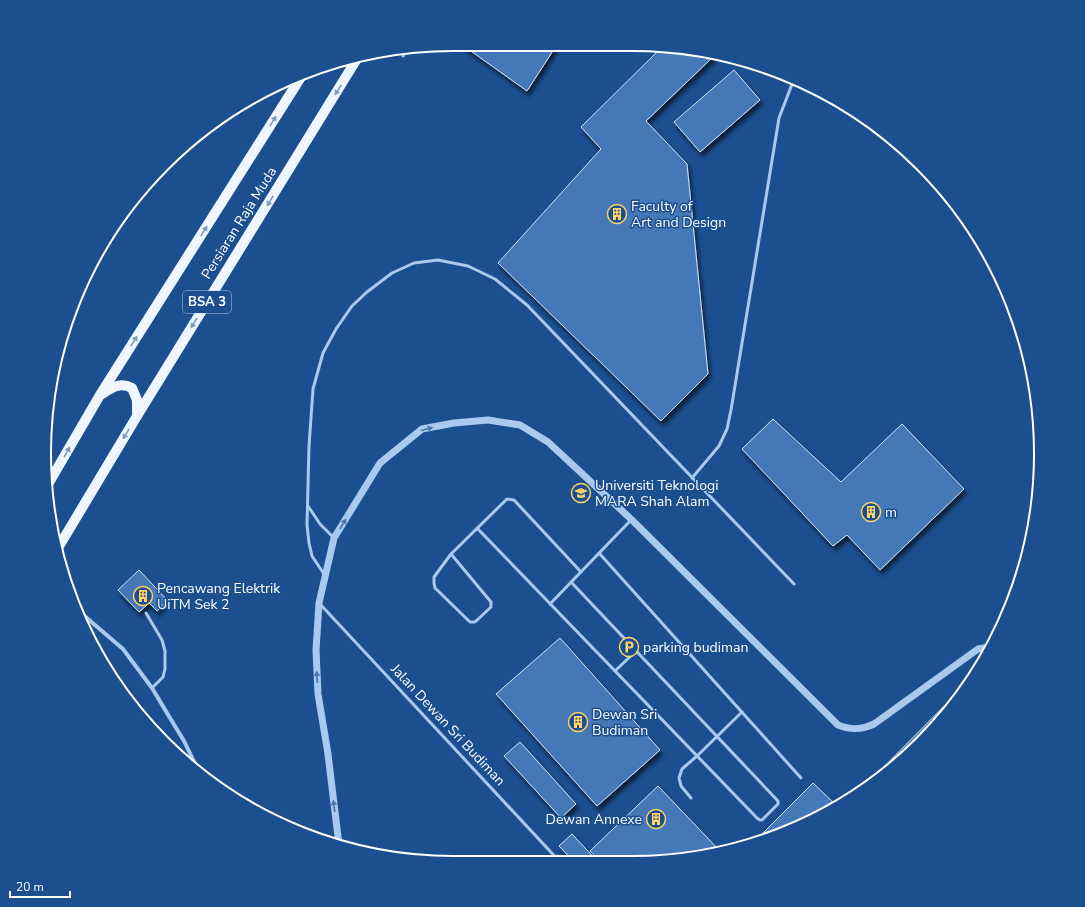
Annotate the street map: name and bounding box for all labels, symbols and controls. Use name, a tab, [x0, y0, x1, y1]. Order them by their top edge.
one-way arrow	[334, 84, 341, 96]
one-way arrow	[269, 116, 277, 127]
street label: Persiaran Raja Muda	[197, 163, 281, 283]
one-way arrow	[266, 195, 273, 206]
place label: Faculty of Art and Design	[631, 197, 726, 232]
building icon: Faculty of Art and Design	[606, 203, 628, 225]
one-way arrow	[200, 225, 207, 237]
road number: BSA 3	[183, 291, 231, 313]
one-way arrow	[191, 317, 198, 329]
one-way arrow	[130, 336, 138, 346]
one-way arrow	[420, 425, 433, 431]
one-way arrow	[123, 428, 130, 440]
one-way arrow	[63, 446, 70, 458]
place label: Universiti Teknologi MARA Shah Alam	[595, 476, 718, 511]
school or university icon: Universiti Teknologi MARA Shah Alam	[570, 482, 592, 504]
building icon: m	[860, 501, 882, 523]
place label: m	[885, 503, 897, 522]
one-way arrow	[339, 518, 346, 530]
place label: Pencawang Elektrik UiTM Sek 2	[157, 579, 281, 614]
building icon: Pencawang Elektrik UiTM Sek 2	[132, 585, 154, 607]
parking icon: parking budiman	[618, 636, 640, 658]
place label: parking budiman	[643, 638, 748, 657]
street label: Jalan Dewan Sri Budiman	[386, 659, 510, 790]
one-way arrow	[314, 671, 321, 683]
place label: Dewan Sri Budiman	[592, 705, 657, 740]
building icon: Dewan Sri Budiman	[567, 711, 589, 733]
one-way arrow	[331, 800, 337, 812]
building icon: Dewan Annexe	[645, 808, 667, 830]
place label: Dewan Annexe	[546, 810, 642, 829]
scale bar	[10, 873, 70, 899]
text: 20 m	[16, 879, 44, 895]

